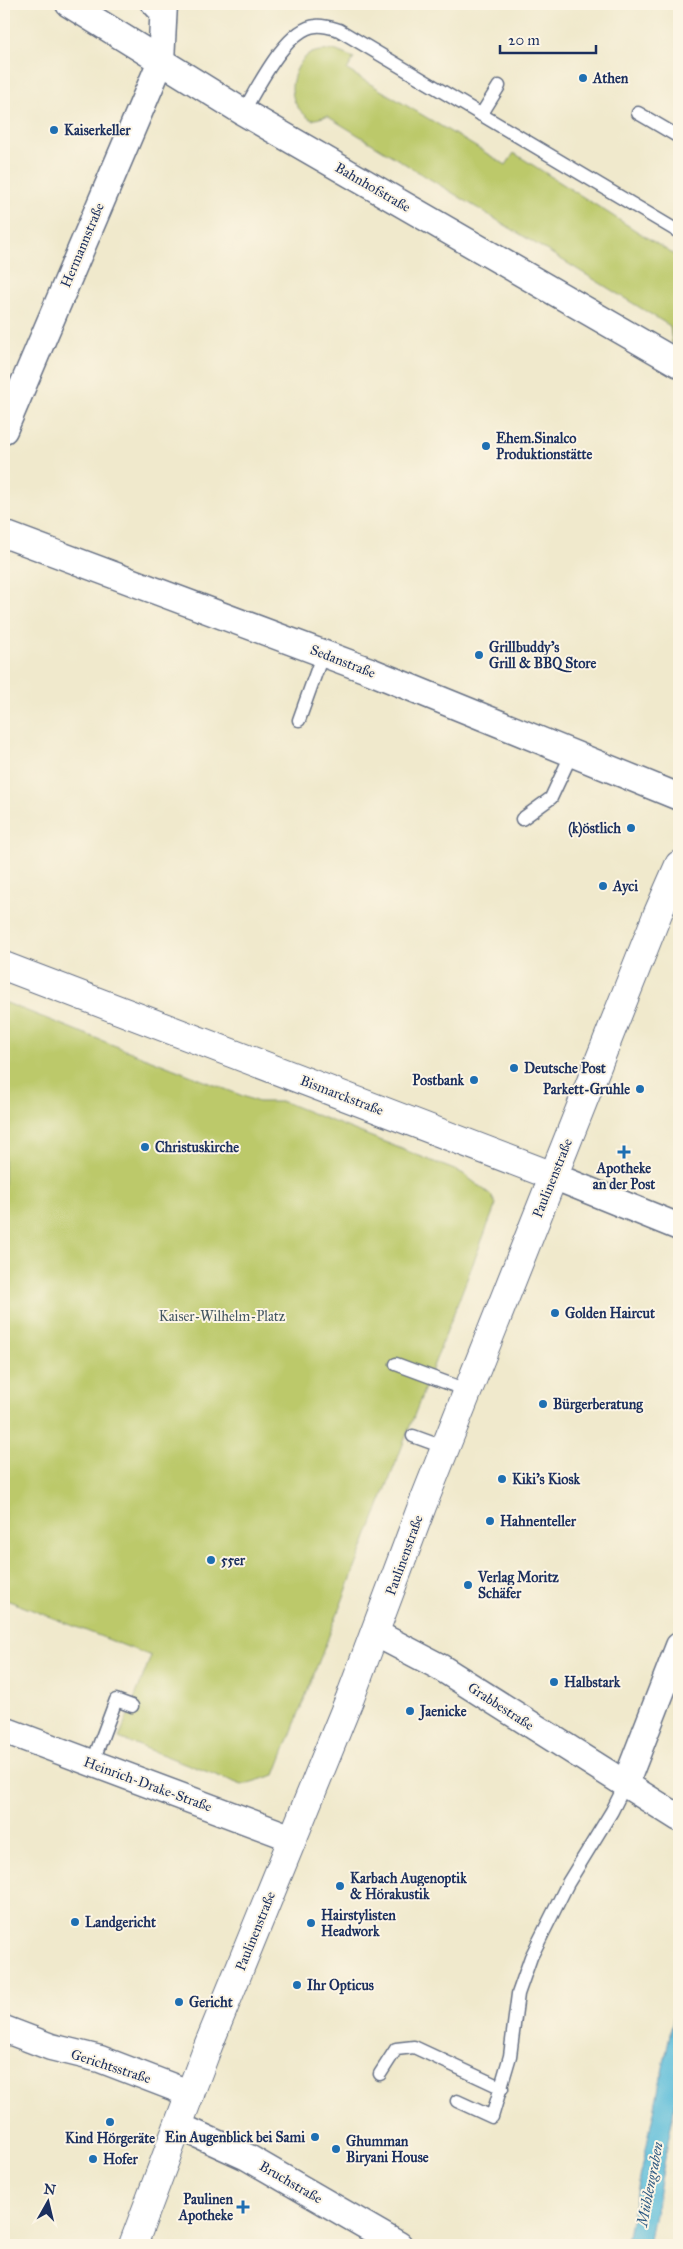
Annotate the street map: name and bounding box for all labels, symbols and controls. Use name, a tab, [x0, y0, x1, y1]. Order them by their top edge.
scale bar	[500, 22, 597, 54]
text: 20 m	[508, 31, 540, 49]
place label: Athen	[592, 70, 629, 87]
marker: Athen	[577, 72, 589, 84]
place label: Kaiserkeller	[64, 122, 131, 139]
marker: Kaiserkeller	[48, 124, 60, 136]
street label: Bahnhofstraße	[332, 159, 414, 216]
street label: Hermannstraße	[57, 200, 108, 290]
place label: Ehem.Sinalco Produktionstätte	[496, 430, 593, 463]
marker: Ehem.Sinalco Produktionstätte	[480, 440, 492, 452]
place label: Grillbuddy's Grill & BBQ Store	[489, 639, 596, 673]
street label: Sedanstraße	[308, 641, 378, 682]
marker: Grillbuddy's Grill & BBQ Store	[473, 649, 485, 661]
place label: (k)östlich	[568, 820, 621, 838]
marker: (k)östlich	[625, 822, 637, 834]
place label: Ayci	[612, 878, 638, 896]
marker: Ayci	[597, 880, 609, 892]
place label: Deutsche Post	[524, 1060, 606, 1077]
marker: Deutsche Post	[508, 1062, 520, 1074]
street label: Bismarckstraße	[298, 1072, 386, 1119]
place label: Postbank	[412, 1072, 464, 1089]
marker: Postbank	[468, 1074, 480, 1086]
place label: Parkett-Gruhle	[543, 1081, 630, 1098]
marker: Parkett-Gruhle	[634, 1083, 646, 1095]
street label: Paulinenstraße	[529, 1136, 576, 1220]
place label: Christuskirche	[155, 1139, 239, 1156]
marker: Christuskirche	[139, 1141, 151, 1153]
marker: Apotheke an der Post	[618, 1146, 630, 1158]
place label: Apotheke an der Post	[593, 1160, 655, 1193]
place label: Golden Haircut	[565, 1305, 655, 1322]
marker: Golden Haircut	[549, 1307, 561, 1319]
park label: Kaiser-Wilhelm-Platz	[159, 1308, 286, 1325]
place label: Bürgerberatung	[553, 1396, 643, 1414]
marker: Bürgerberatung	[537, 1398, 549, 1410]
place label: Kiki's Kiosk	[512, 1471, 581, 1488]
marker: Kiki's Kiosk	[496, 1473, 508, 1485]
street label: Paulinenstraße	[382, 1513, 427, 1598]
place label: Hahnenteller	[500, 1513, 577, 1530]
marker: Hahnenteller	[484, 1515, 496, 1527]
place label: 55er	[221, 1552, 246, 1569]
marker: 55er	[205, 1554, 217, 1566]
place label: Verlag Moritz Schäfer	[477, 1569, 559, 1602]
marker: Verlag Moritz Schäfer	[462, 1579, 474, 1591]
place label: Halbstark	[564, 1674, 621, 1691]
marker: Halbstark	[548, 1676, 560, 1688]
street label: Grabbestraße	[465, 1679, 537, 1734]
place label: Jaenicke	[418, 1703, 467, 1721]
marker: Jaenicke	[404, 1705, 416, 1717]
street label: Heinrich-Drake-Straße	[81, 1753, 214, 1816]
place label: Karbach Augenoptik & Hörakustik	[350, 1870, 467, 1903]
marker: Karbach Augenoptik & Hörakustik	[334, 1880, 346, 1892]
street label: Paulinenstraße	[232, 1889, 279, 1973]
place label: Hairstylisten Headwork	[321, 1907, 396, 1940]
place label: Landgericht	[85, 1914, 156, 1932]
marker: Landgericht	[69, 1916, 81, 1928]
marker: Hairstylisten Headwork	[305, 1917, 317, 1929]
place label: Ihr Opticus	[307, 1977, 374, 1995]
marker: Ihr Opticus	[291, 1979, 303, 1991]
place label: Gericht	[189, 1994, 233, 2011]
marker: Gericht	[173, 1996, 185, 2008]
street label: Gerichtsstraße	[69, 2046, 153, 2087]
marker: Kind Hörgeräte	[104, 2116, 116, 2128]
place label: Ein Augenblick bei Sami	[165, 2129, 305, 2147]
place label: Kind Hörgeräte	[65, 2130, 155, 2148]
marker: Ein Augenblick bei Sami	[309, 2131, 321, 2143]
place label: Ghumman Biryani House	[346, 2133, 429, 2167]
water label: Mühlengraben	[633, 2140, 667, 2230]
marker: Ghumman Biryani House	[330, 2143, 342, 2155]
place label: Hofer	[103, 2151, 138, 2168]
marker: Hofer	[87, 2153, 99, 2165]
street label: Bruchstraße	[256, 2158, 325, 2207]
north arrow	[22, 2176, 72, 2226]
text: N	[43, 2180, 57, 2199]
place label: Paulinen Apotheke	[178, 2191, 233, 2225]
marker: Paulinen Apotheke	[237, 2201, 249, 2213]

